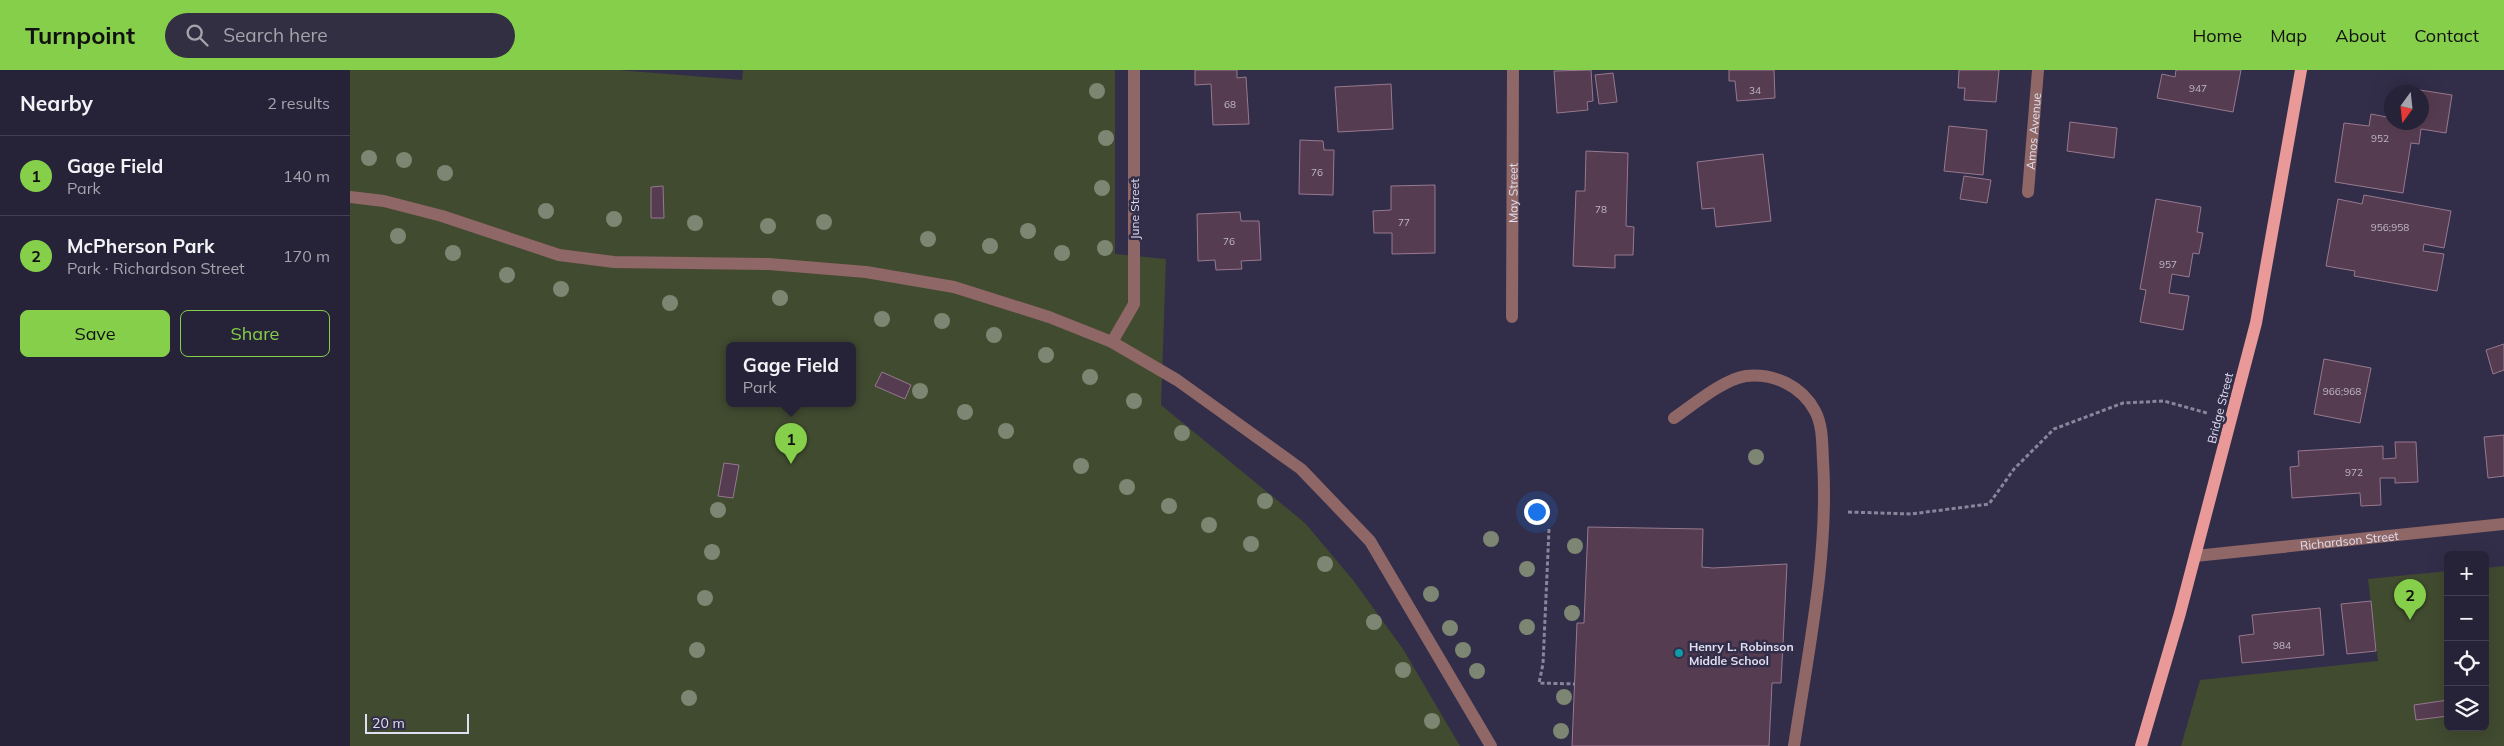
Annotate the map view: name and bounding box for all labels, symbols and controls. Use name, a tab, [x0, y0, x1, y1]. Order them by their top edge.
search box	[165, 13, 515, 58]
text: Turnpoint	[25, 20, 135, 50]
icon: search	[183, 21, 211, 49]
text: Search here	[223, 23, 328, 47]
text: Home	[2192, 24, 2242, 47]
text: Map	[2270, 24, 2307, 47]
text: About	[2335, 24, 2386, 47]
text: Contact	[2414, 24, 2479, 47]
house number: 947	[2189, 82, 2207, 95]
house number: 34	[1749, 84, 1761, 97]
north arrow	[2384, 85, 2429, 130]
text: Nearby	[20, 90, 93, 116]
street label: Amos Avenue	[2022, 92, 2044, 170]
text: 2 results	[267, 93, 330, 113]
house number: 68	[1224, 98, 1236, 111]
house number: 952	[2371, 132, 2389, 145]
text: Gage Field	[67, 154, 163, 178]
street label: May Street	[1505, 163, 1520, 223]
text: 1	[31, 166, 41, 186]
text: 140 m	[283, 166, 330, 186]
house number: 76	[1311, 166, 1323, 179]
text: Park	[67, 178, 101, 198]
street label: June Street	[1127, 179, 1142, 239]
house number: 78	[1595, 203, 1607, 216]
house number: 77	[1398, 216, 1410, 229]
house number: 956;958	[2371, 221, 2409, 234]
text: McPherson Park	[67, 234, 214, 258]
house number: 76	[1223, 235, 1235, 248]
text: 2	[31, 246, 41, 266]
text: 170 m	[283, 246, 330, 266]
text: Park · Richardson Street	[67, 258, 245, 278]
house number: 957	[2159, 258, 2177, 271]
button: Save	[20, 310, 170, 357]
button: Share	[180, 310, 330, 357]
popup	[726, 342, 856, 407]
text: Gage Field	[743, 353, 839, 377]
street label: Bridge Street	[2204, 371, 2236, 445]
text: Park	[743, 377, 777, 397]
house number: 966;968	[2323, 385, 2361, 398]
pin: 1	[775, 423, 807, 464]
house number: 972	[2345, 466, 2363, 479]
your location	[1524, 499, 1550, 525]
street label: Richardson Street	[2299, 527, 2399, 553]
map controls	[2444, 551, 2489, 731]
button: +	[2444, 551, 2489, 596]
pin: 2	[2394, 579, 2426, 620]
button: −	[2444, 596, 2489, 641]
place label: Henry L. Robinson Middle School	[1689, 639, 1794, 668]
house number: 984	[2273, 639, 2291, 652]
button: locate	[2444, 641, 2489, 686]
marker: Henry L. Robinson Middle School	[1673, 647, 1685, 659]
button: layers	[2444, 686, 2489, 731]
scale bar	[365, 711, 469, 734]
text: 20 m	[372, 714, 405, 732]

